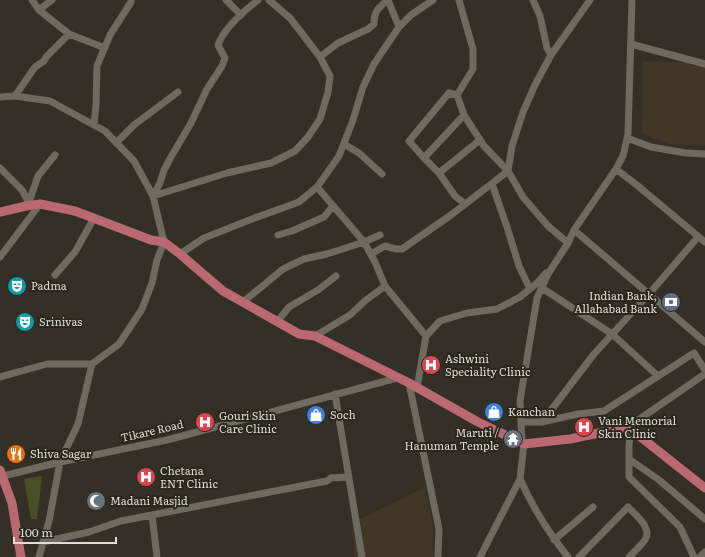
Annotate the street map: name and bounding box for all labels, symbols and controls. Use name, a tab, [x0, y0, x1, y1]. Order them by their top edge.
theatre icon: Padma	[6, 275, 28, 297]
place label: Padma	[31, 277, 67, 293]
place label: Indian Bank, Allahabad Bank	[574, 287, 657, 316]
bank icon: Indian Bank, Allahabad Bank	[660, 291, 682, 313]
theatre icon: Srinivas	[14, 311, 36, 333]
place label: Srinivas	[39, 313, 82, 329]
place label: Ashwini Speciality Clinic	[445, 350, 531, 379]
hospital icon: Ashwini Speciality Clinic	[420, 354, 442, 376]
shop icon: Kanchan	[483, 401, 505, 423]
place label: Kanchan	[508, 403, 555, 419]
shop icon: Soch	[305, 404, 327, 426]
place label: Soch	[330, 406, 356, 422]
place label: Gouri Skin Care Clinic	[219, 407, 277, 436]
hospital icon: Gouri Skin Care Clinic	[194, 411, 216, 433]
place label: Vani Memorial Skin Clinic	[598, 412, 676, 441]
street label: Tikare Road	[119, 415, 185, 445]
hospital icon: Vani Memorial Skin Clinic	[573, 416, 595, 438]
place label: Maruti / Hanuman Temple	[405, 424, 499, 453]
temple icon: Maruti / Hanuman Temple	[502, 428, 524, 450]
restaurant icon: Shiva Sagar	[5, 443, 27, 465]
place label: Shiva Sagar	[30, 445, 92, 461]
place label: Chetana ENT Clinic	[160, 462, 218, 491]
hospital icon: Chetana ENT Clinic	[135, 466, 157, 488]
mosque icon: Madani Masjid	[85, 490, 107, 512]
place label: Madani Masjid	[110, 492, 188, 508]
scale bar	[14, 519, 116, 545]
text: 100 m	[20, 523, 53, 541]

